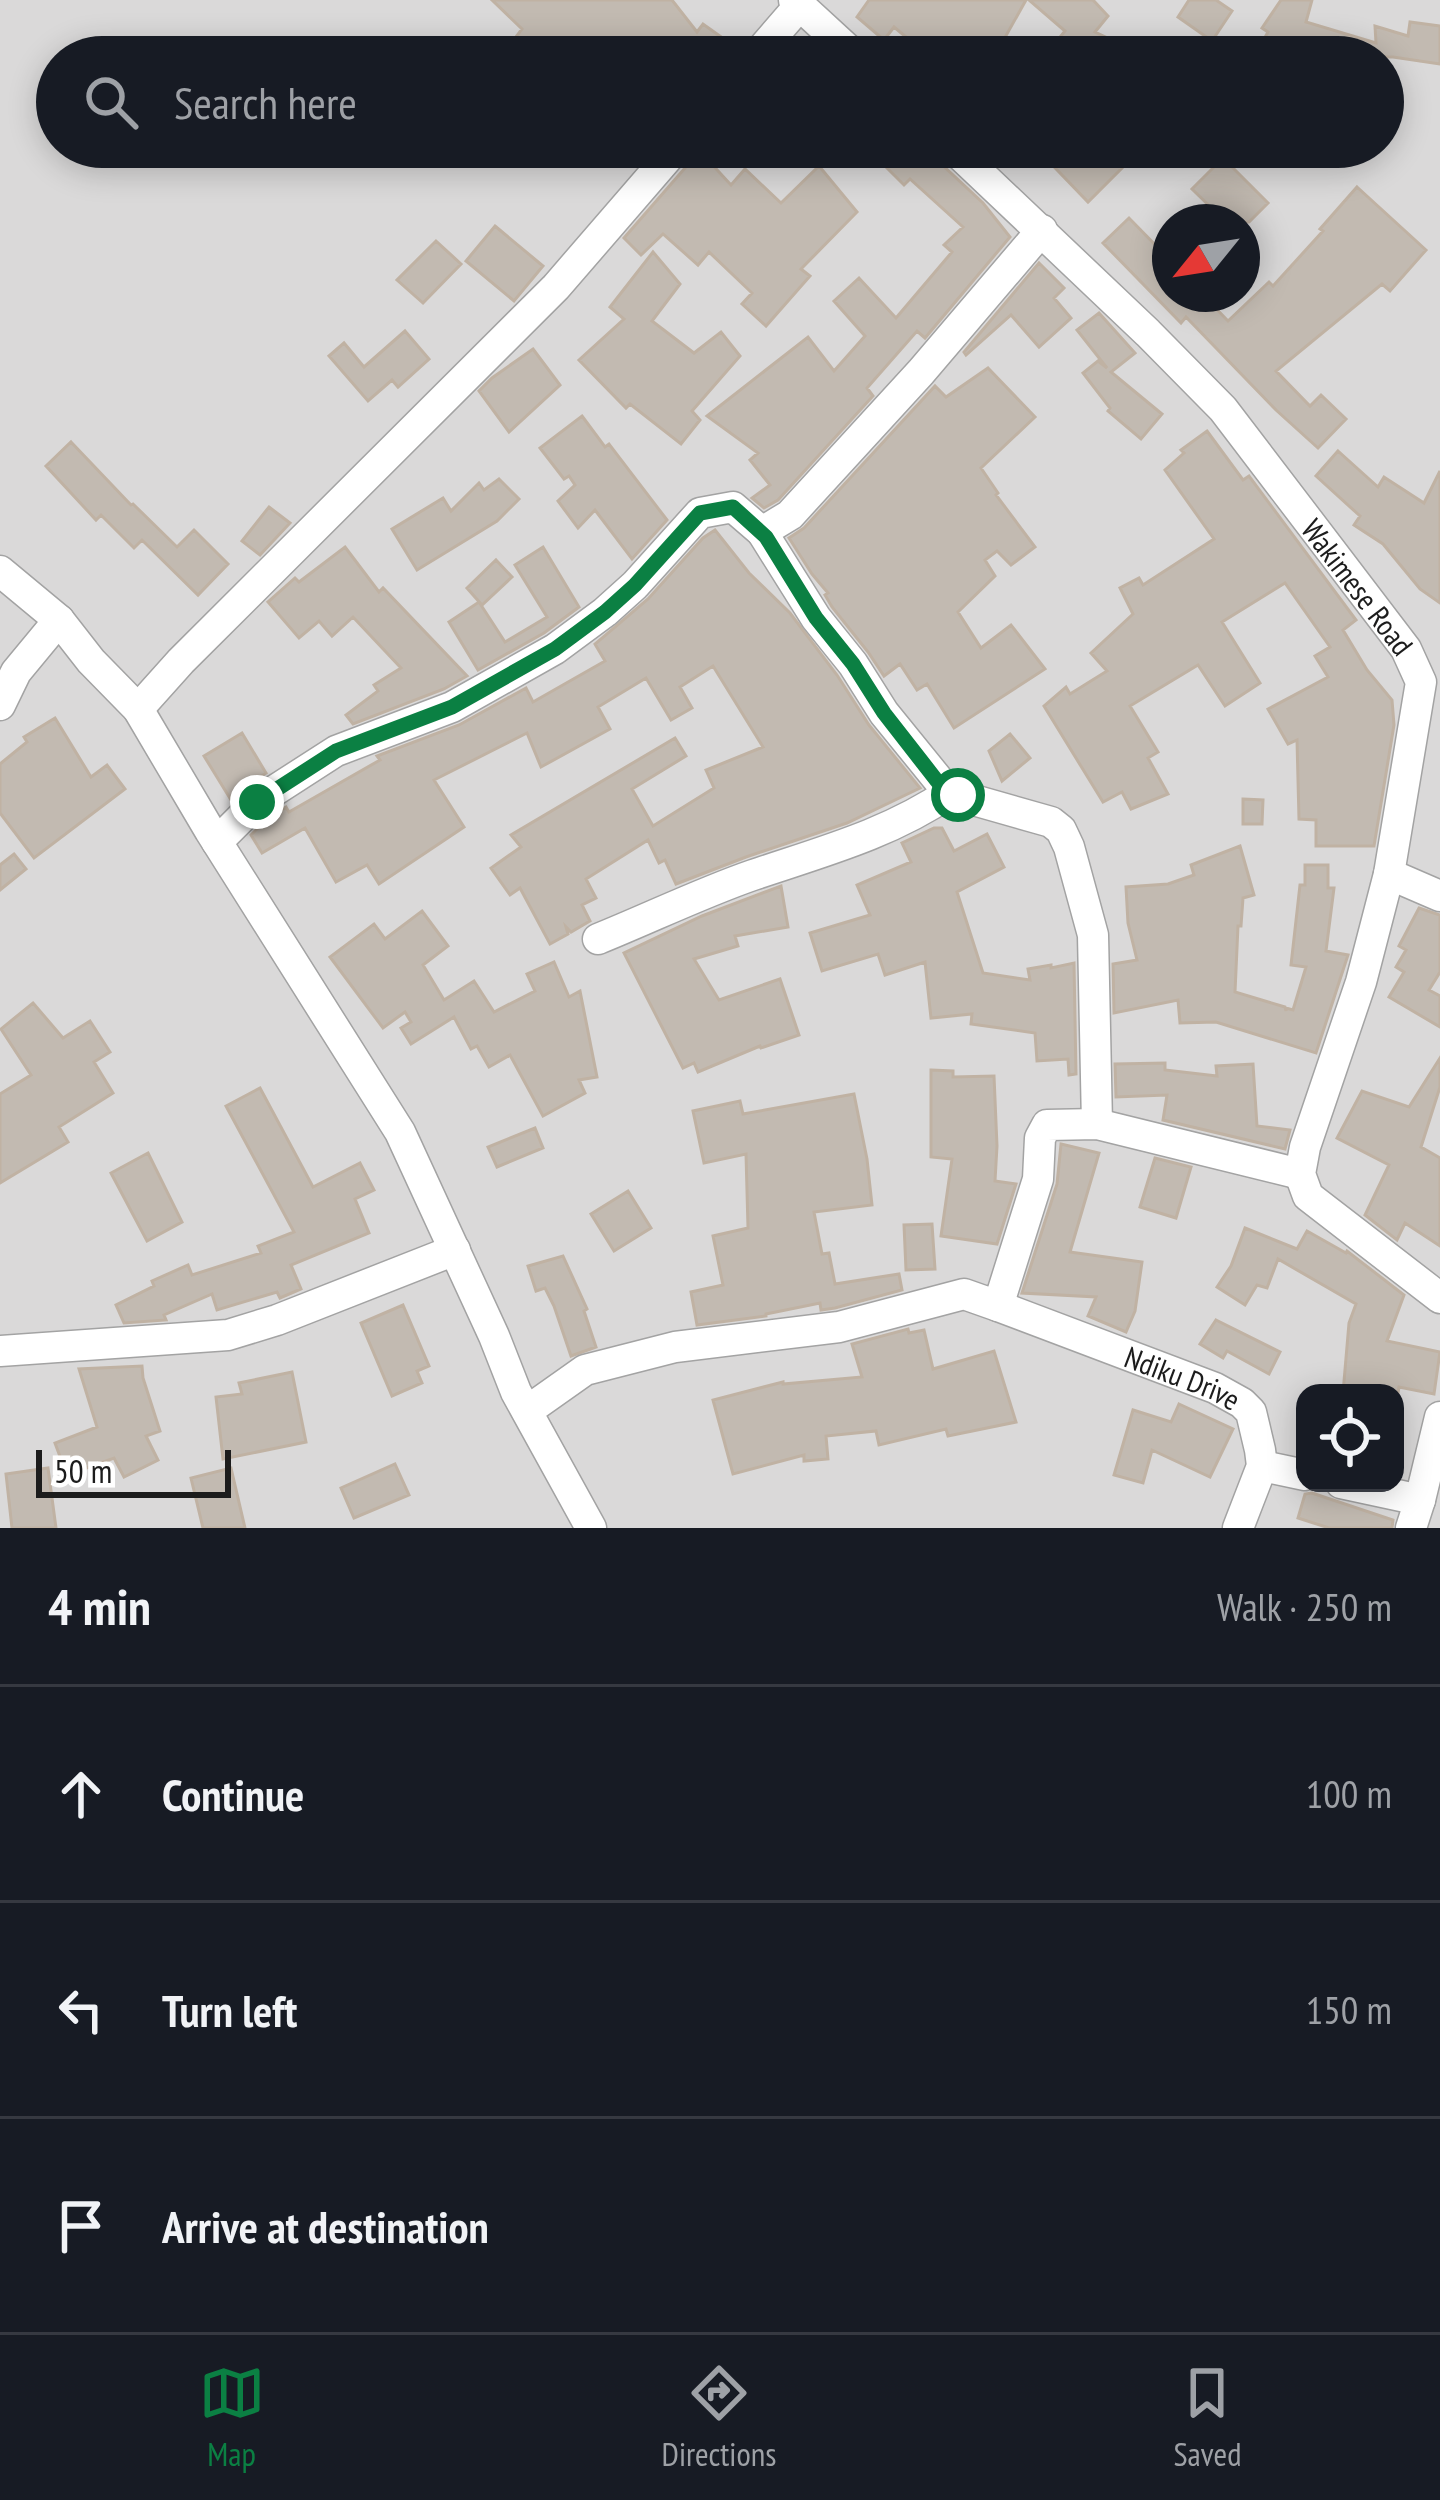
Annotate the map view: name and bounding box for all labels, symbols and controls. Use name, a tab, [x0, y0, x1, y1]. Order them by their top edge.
search box	[36, 36, 1404, 168]
icon: search	[78, 69, 144, 135]
text: Search here	[174, 73, 357, 131]
north arrow	[1152, 204, 1260, 312]
street label: Wakimese Road	[1294, 510, 1423, 662]
route start	[931, 768, 985, 822]
route end	[230, 775, 284, 829]
street label: Ndiku Drive	[1120, 1336, 1248, 1418]
map controls	[1296, 1384, 1404, 1492]
button: locate	[1296, 1384, 1404, 1492]
scale bar	[36, 1444, 231, 1497]
text: 50 m	[54, 1449, 112, 1492]
text: 4 min	[48, 1573, 151, 1639]
text: Walk · 250 m	[1217, 1581, 1392, 1632]
icon: ahead	[48, 1761, 114, 1827]
text: Continue	[162, 1765, 304, 1823]
text: 100 m	[1306, 1768, 1392, 1819]
icon: left	[48, 1977, 114, 2043]
text: Turn left	[162, 1981, 297, 2039]
text: 150 m	[1306, 1984, 1392, 2035]
icon: arrive	[48, 2193, 114, 2259]
text: Arrive at destination	[162, 2197, 489, 2255]
tab: Map	[199, 2360, 265, 2475]
tab: Directions	[662, 2360, 776, 2475]
tab: Saved	[1173, 2360, 1241, 2475]

